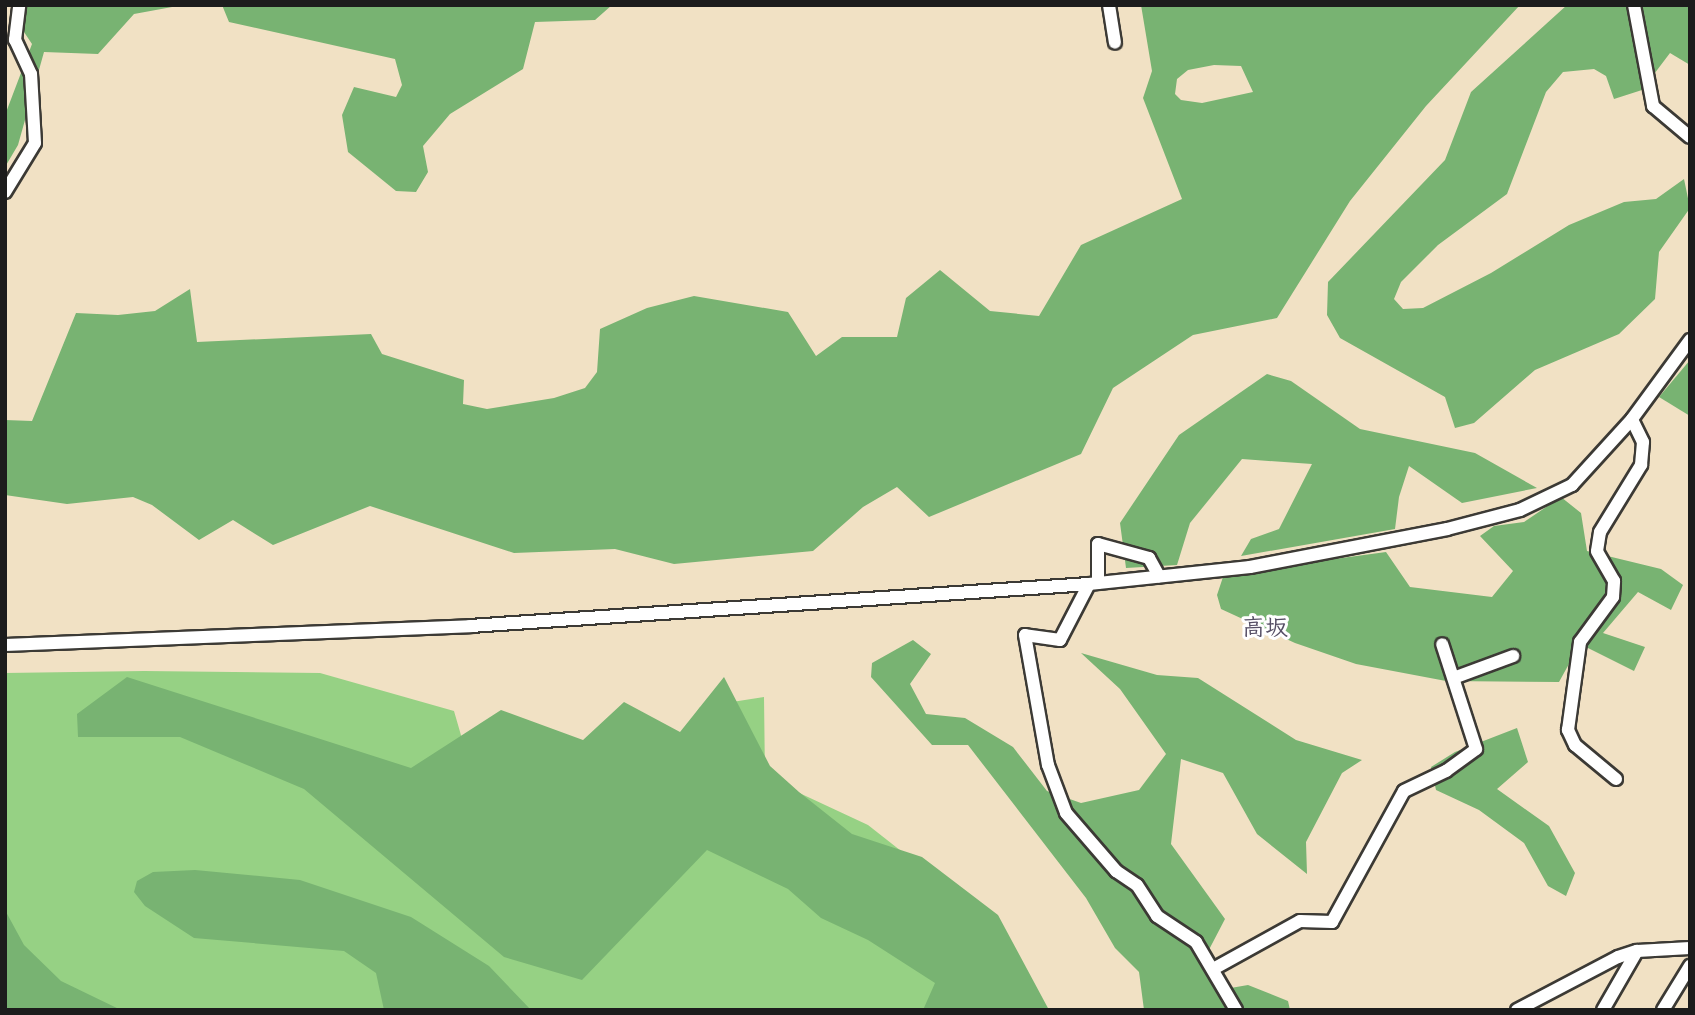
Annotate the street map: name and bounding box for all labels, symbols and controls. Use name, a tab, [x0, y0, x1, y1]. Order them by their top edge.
district label: 高坂	[1242, 614, 1288, 642]

